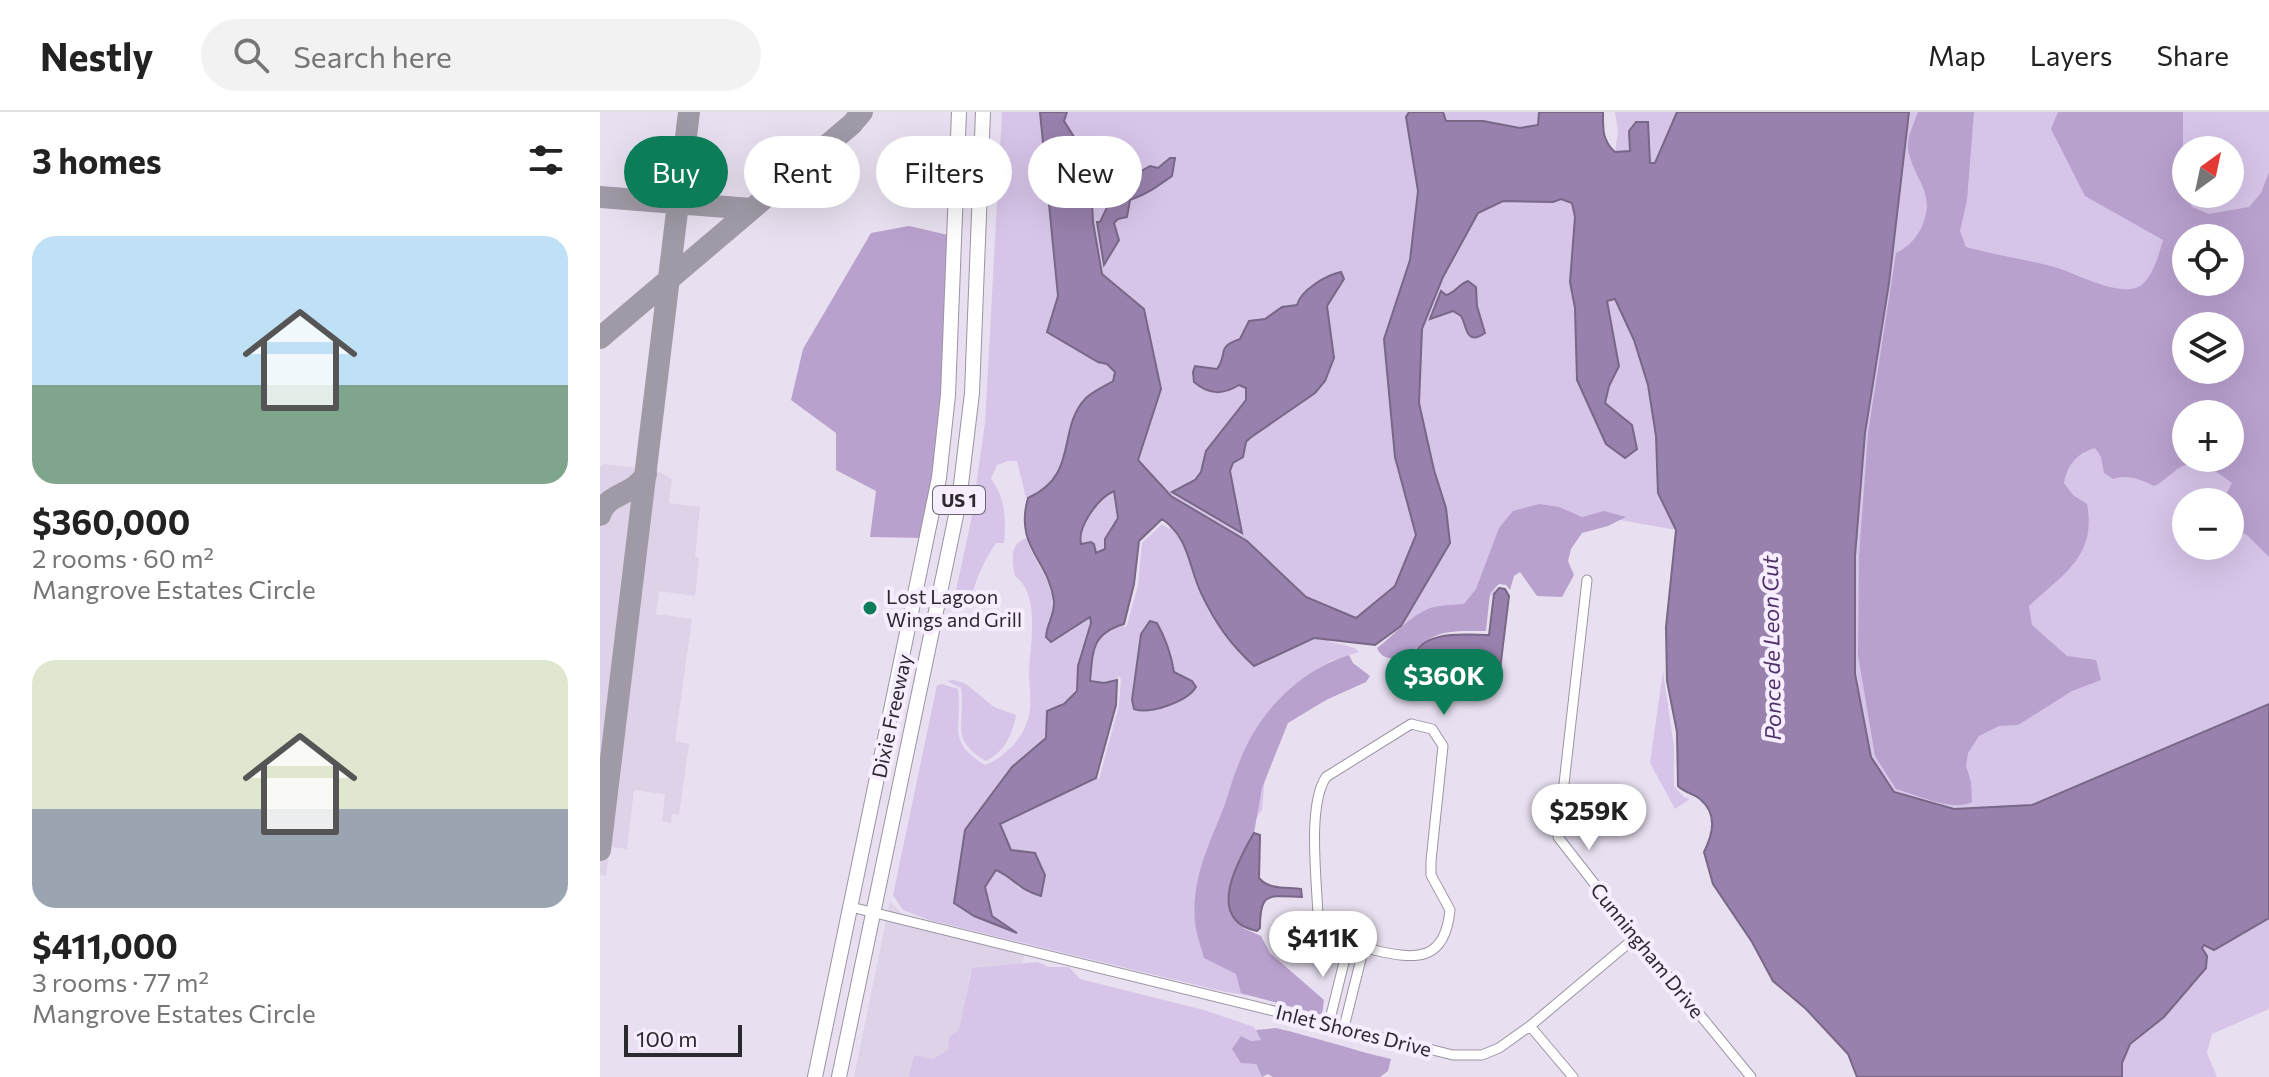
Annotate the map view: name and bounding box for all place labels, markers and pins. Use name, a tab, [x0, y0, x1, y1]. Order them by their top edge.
place label: Lost Lagoon Wings and Grill	[886, 584, 1022, 631]
marker: Lost Lagoon Wings and Grill	[861, 599, 879, 617]
pin: $360K	[1388, 649, 1500, 717]
pin: $259K	[1533, 784, 1645, 852]
pin: $411K	[1267, 911, 1379, 979]

